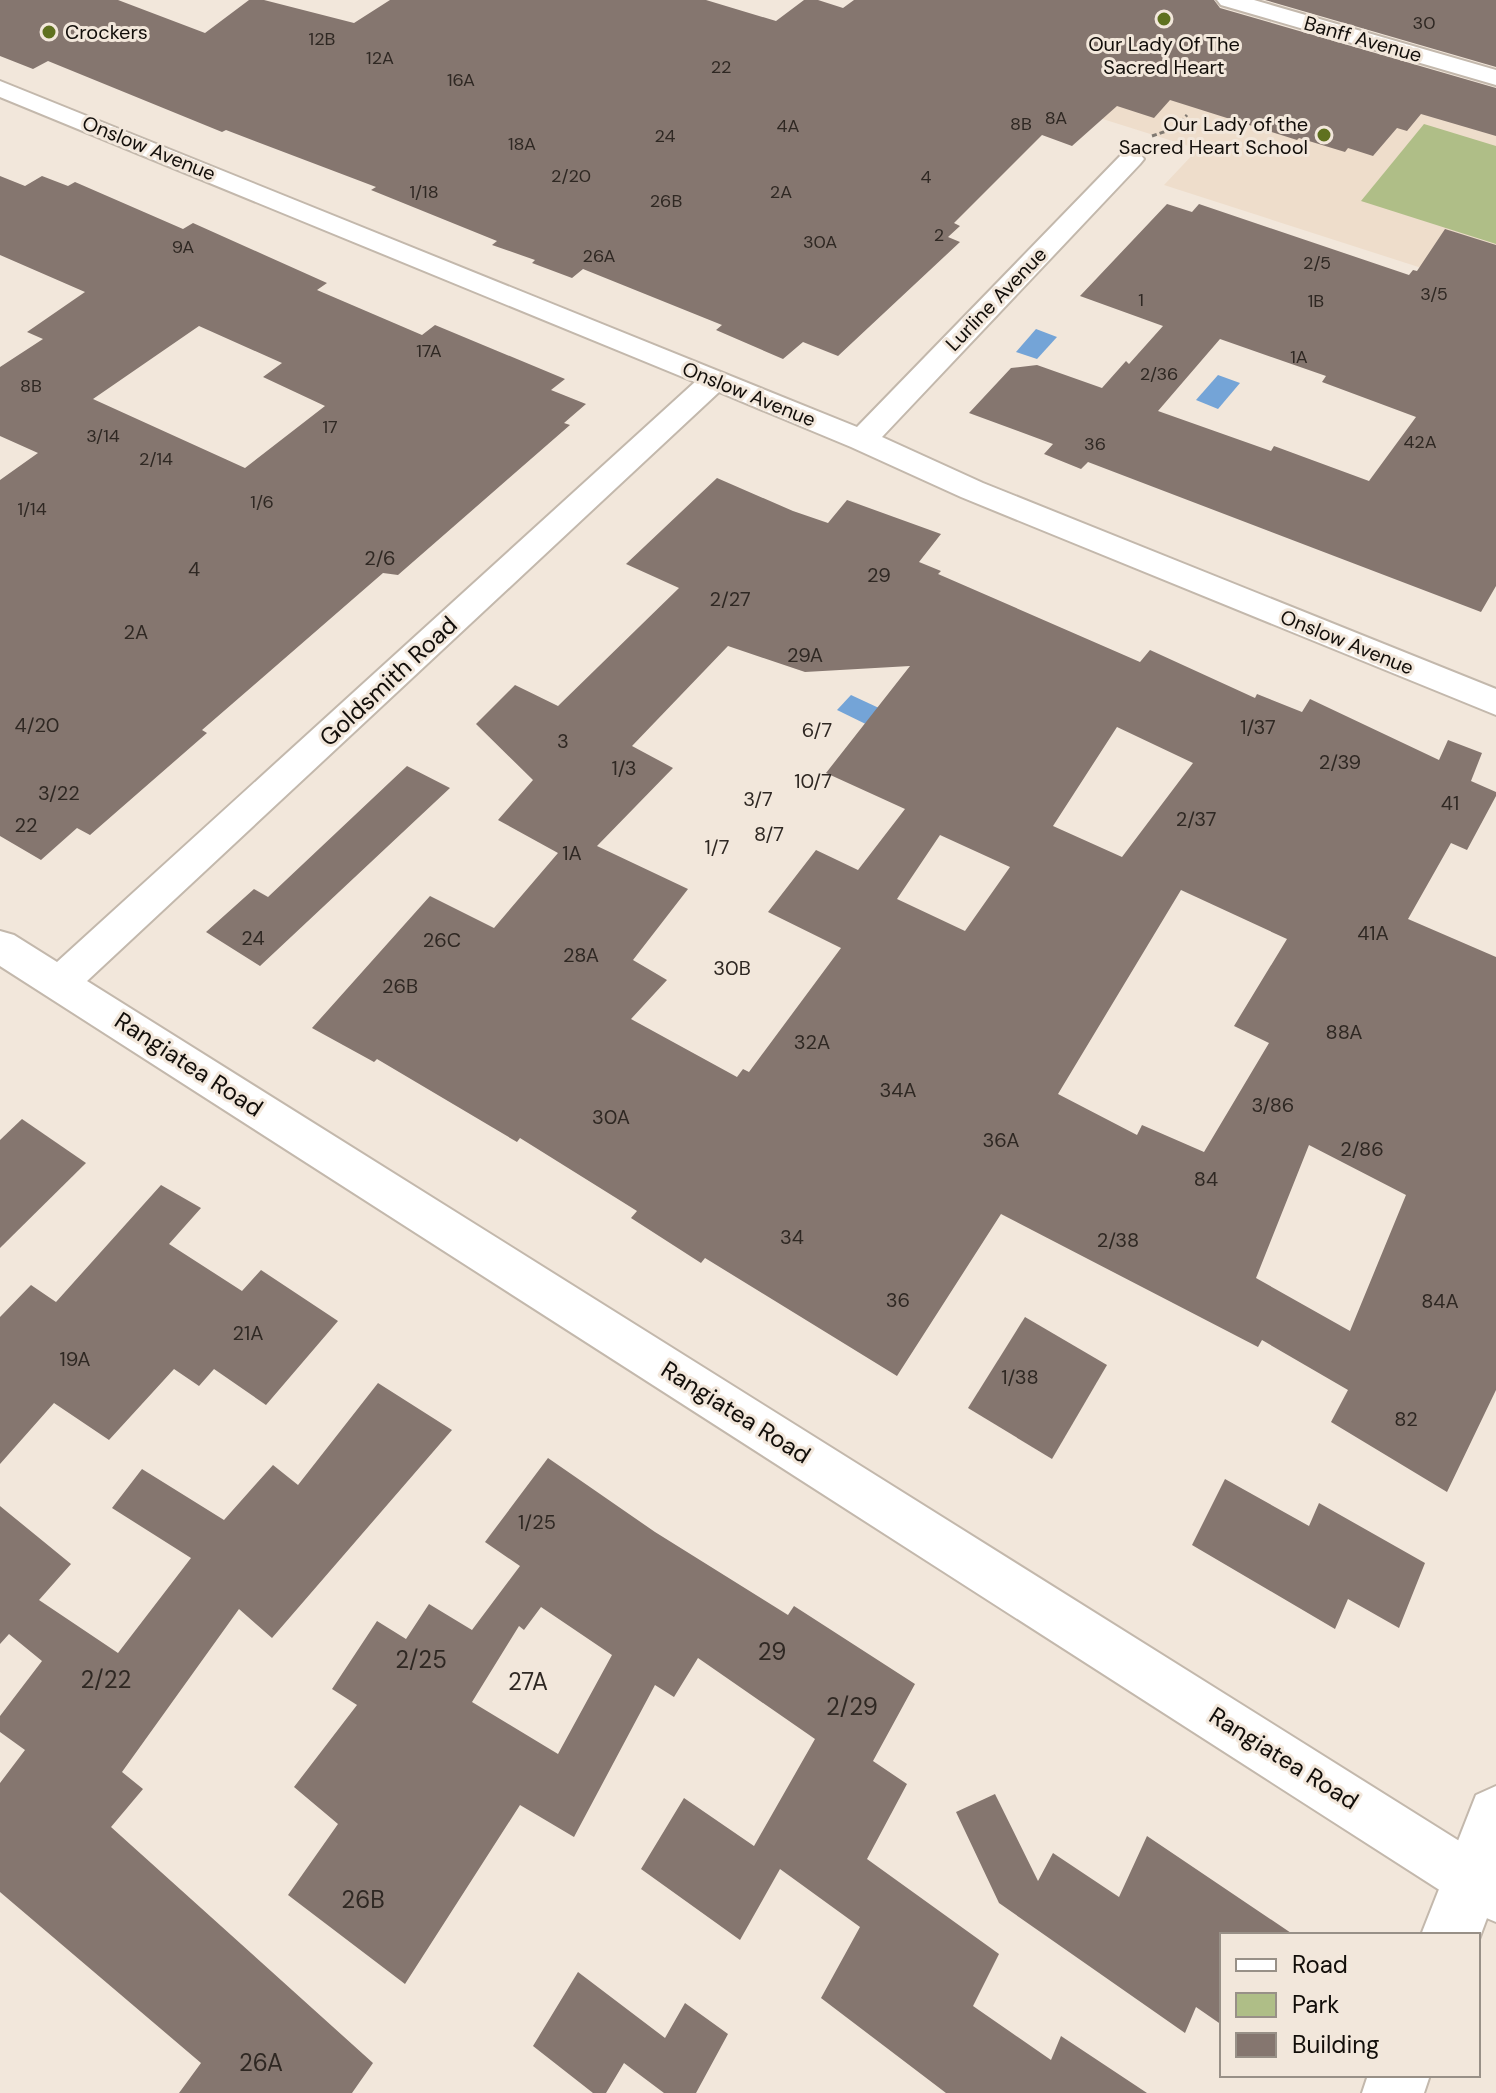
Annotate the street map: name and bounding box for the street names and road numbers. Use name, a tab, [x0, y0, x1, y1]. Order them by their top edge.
street label: Banff Avenue	[1301, 10, 1425, 68]
street label: Onslow Avenue	[79, 109, 219, 187]
street label: Lurline Avenue	[940, 241, 1052, 357]
street label: Onslow Avenue	[679, 355, 819, 433]
street label: Onslow Avenue	[1277, 603, 1417, 681]
street label: Goldsmith Road	[313, 609, 463, 753]
street label: Rangiatea Road	[109, 1005, 269, 1123]
street label: Rangiatea Road	[655, 1354, 817, 1470]
street label: Rangiatea Road	[1203, 1700, 1365, 1816]

